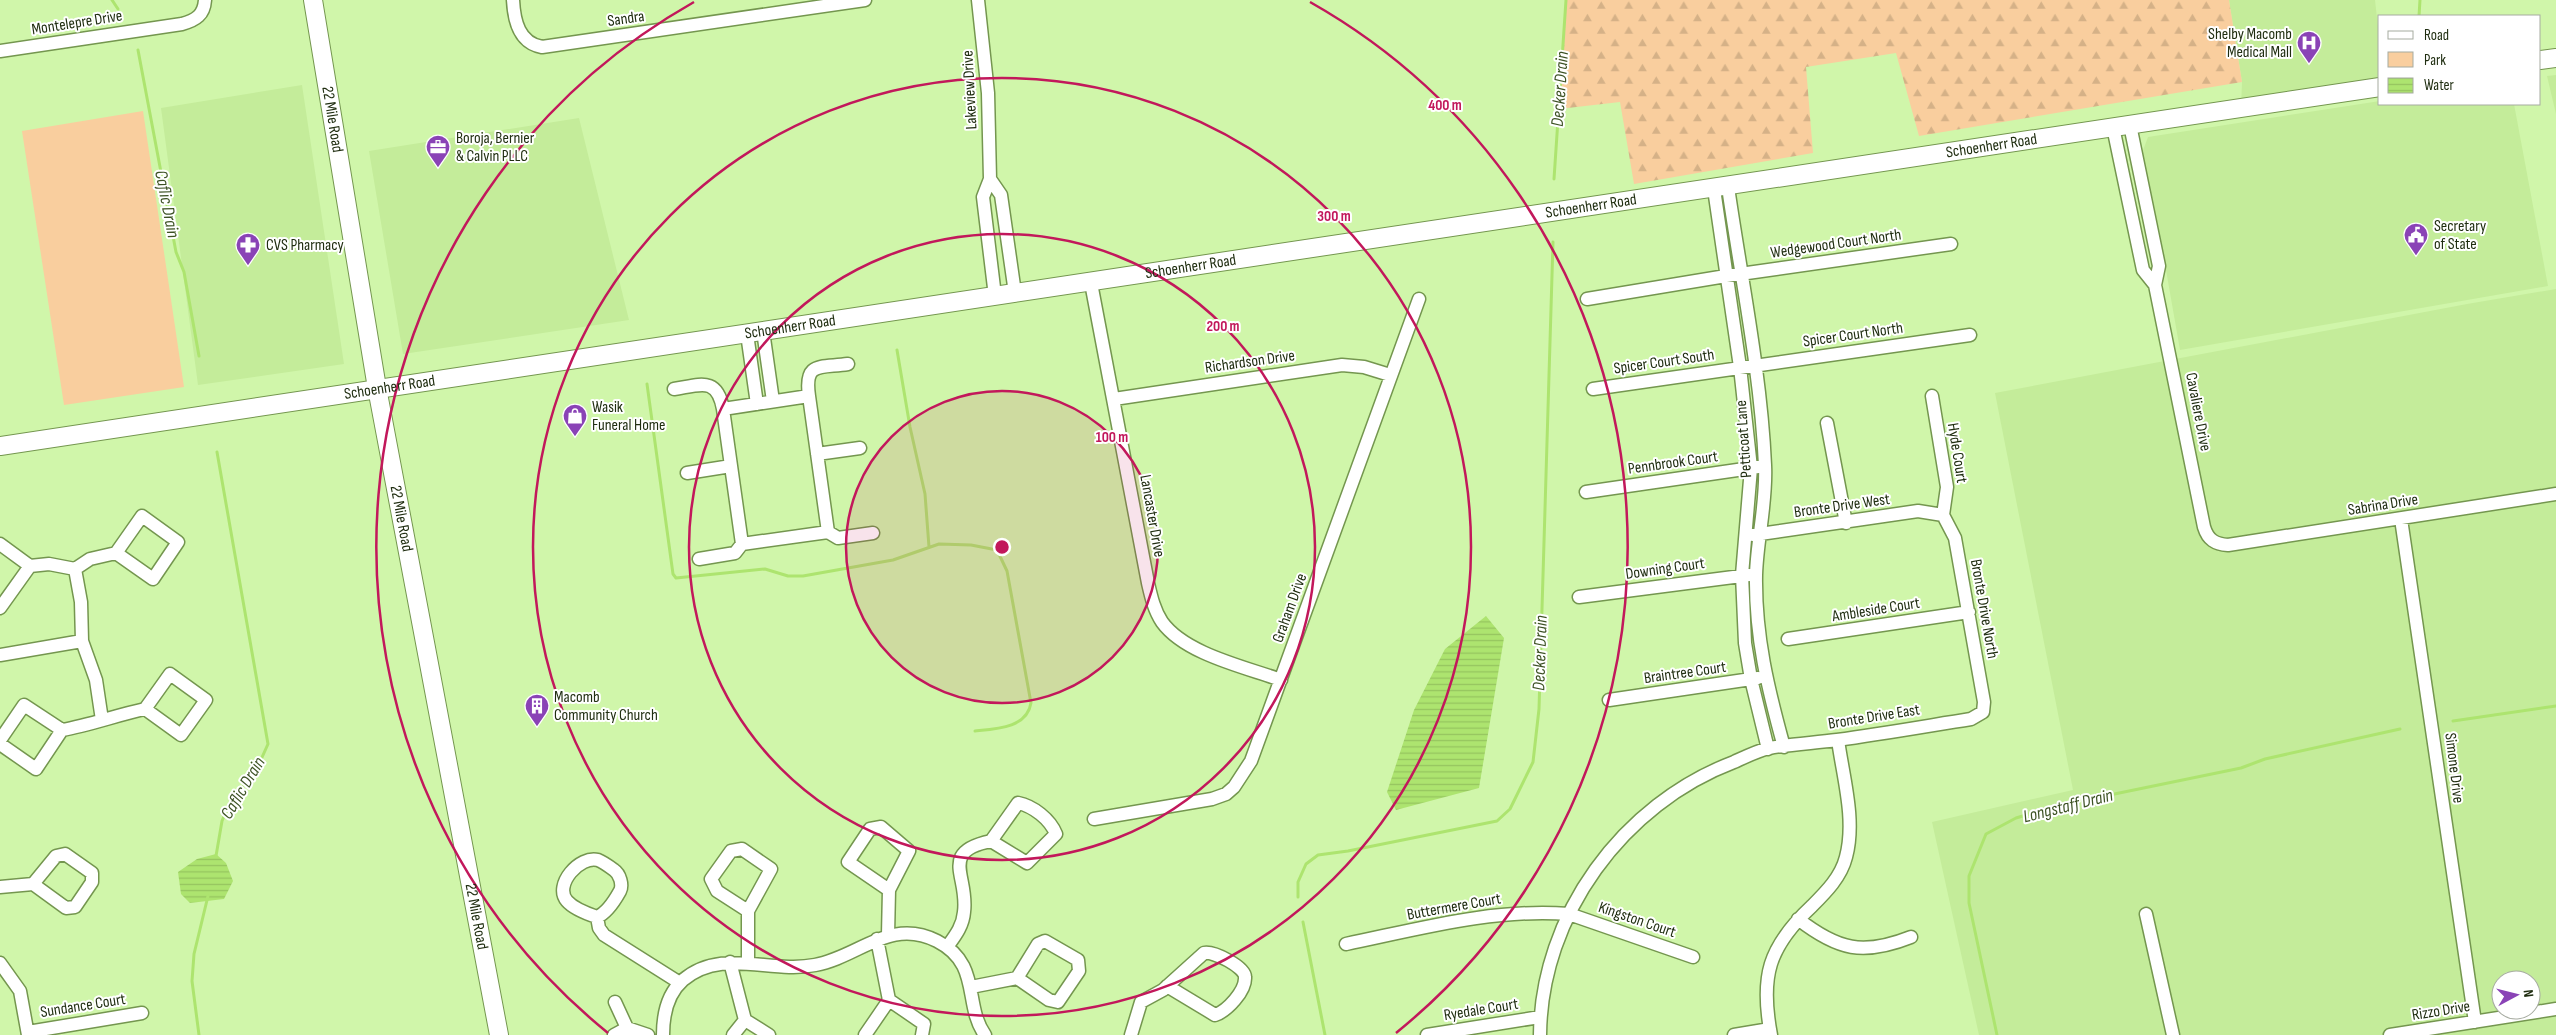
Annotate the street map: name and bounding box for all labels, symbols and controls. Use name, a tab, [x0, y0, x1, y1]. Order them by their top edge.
street label: Montelepre Drive	[30, 6, 124, 40]
street label: Sandra	[606, 7, 646, 31]
legend	[2378, 15, 2541, 105]
place label: Shelby Macomb Medical Mall	[2208, 25, 2292, 62]
text: Road	[2424, 26, 2449, 45]
hospital icon: Shelby Macomb Medical Mall	[2296, 30, 2322, 64]
street label: Lakeview Drive	[958, 50, 982, 130]
water label: Decker Drain	[1547, 50, 1573, 127]
text: Park	[2424, 51, 2446, 70]
text: Water	[2424, 76, 2455, 95]
street label: 22 Mile Road	[318, 85, 348, 154]
text: 400 m	[1428, 96, 1462, 115]
place label: Boroja, Bernier & Calvin PLLC	[456, 129, 535, 166]
street label: Schoenherr Road	[1945, 129, 2038, 162]
office icon: Boroja, Bernier & Calvin PLLC	[425, 134, 451, 168]
water label: Caflic Drain	[150, 168, 184, 240]
street label: Schoenherr Road	[1544, 190, 1638, 222]
text: 300 m	[1317, 207, 1351, 226]
place label: Secretary of State	[2434, 217, 2486, 254]
public building icon: Secretary of State	[2403, 222, 2429, 256]
street label: Wedgewood Court North	[1769, 225, 1903, 263]
pharmacy icon: CVS Pharmacy	[235, 232, 261, 266]
place label: CVS Pharmacy	[266, 236, 344, 255]
street label: Schoenherr Road	[1144, 250, 1237, 283]
street label: Schoenherr Road	[743, 311, 837, 343]
text: 200 m	[1206, 317, 1240, 336]
street label: Spicer Court North	[1802, 319, 1904, 351]
street label: Richardson Drive	[1204, 346, 1296, 378]
street label: Spicer Court South	[1612, 346, 1716, 378]
street label: Schoenherr Road	[343, 371, 436, 403]
street label: Cavaliere Drive	[2181, 371, 2215, 453]
place label: Wasik Funeral Home	[592, 398, 666, 435]
street label: Petticoat Lane	[1732, 400, 1756, 478]
shop icon: Wasik Funeral Home	[562, 403, 588, 437]
street label: Hyde Court	[1943, 422, 1971, 484]
text: 100 m	[1096, 428, 1128, 447]
street label: Pennbrook Court	[1627, 447, 1719, 479]
street label: Lancaster Drive	[1135, 473, 1169, 559]
street label: 22 Mile Road	[386, 484, 417, 553]
street label: Bronte Drive West	[1793, 490, 1891, 522]
street label: Sabrina Drive	[2347, 490, 2419, 520]
centre of rings	[993, 538, 1011, 556]
street label: Downing Court	[1624, 554, 1706, 584]
street label: Bronte Drive North	[1966, 558, 2002, 660]
street label: Graham Drive	[1269, 571, 1311, 645]
street label: Ambleside Court	[1830, 594, 1921, 626]
water label: Decker Drain	[1528, 614, 1552, 691]
street label: Braintree Court	[1643, 658, 1727, 688]
place label: Macomb Community Church	[554, 688, 658, 725]
building icon: Macomb Community Church	[524, 693, 550, 727]
street label: Bronte Drive East	[1827, 700, 1921, 734]
street label: Simone Drive	[2440, 732, 2468, 804]
water label: Caflic Drain	[216, 753, 270, 823]
water label: Longstaff Drain	[2021, 785, 2116, 827]
street label: 22 Mile Road	[461, 882, 492, 951]
street label: Buttermere Court	[1406, 889, 1503, 925]
street label: Kingston Court	[1596, 898, 1678, 942]
north arrow	[2491, 970, 2541, 1020]
text: N	[2520, 989, 2537, 998]
street label: Sundance Court	[39, 990, 127, 1022]
street label: Ryedale Court	[1442, 995, 1520, 1025]
street label: Rizzo Drive	[2410, 997, 2472, 1025]

